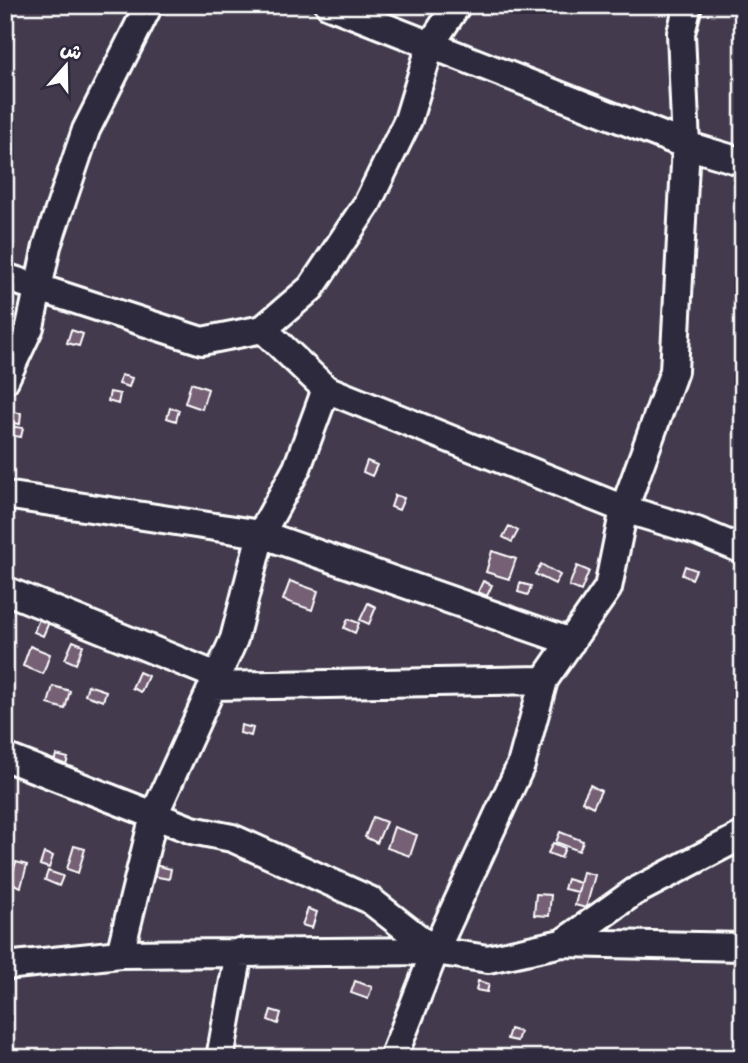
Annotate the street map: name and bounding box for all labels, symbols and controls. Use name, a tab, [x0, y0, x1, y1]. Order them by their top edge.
north arrow	[32, 32, 102, 102]
text: ش	[56, 37, 85, 70]

